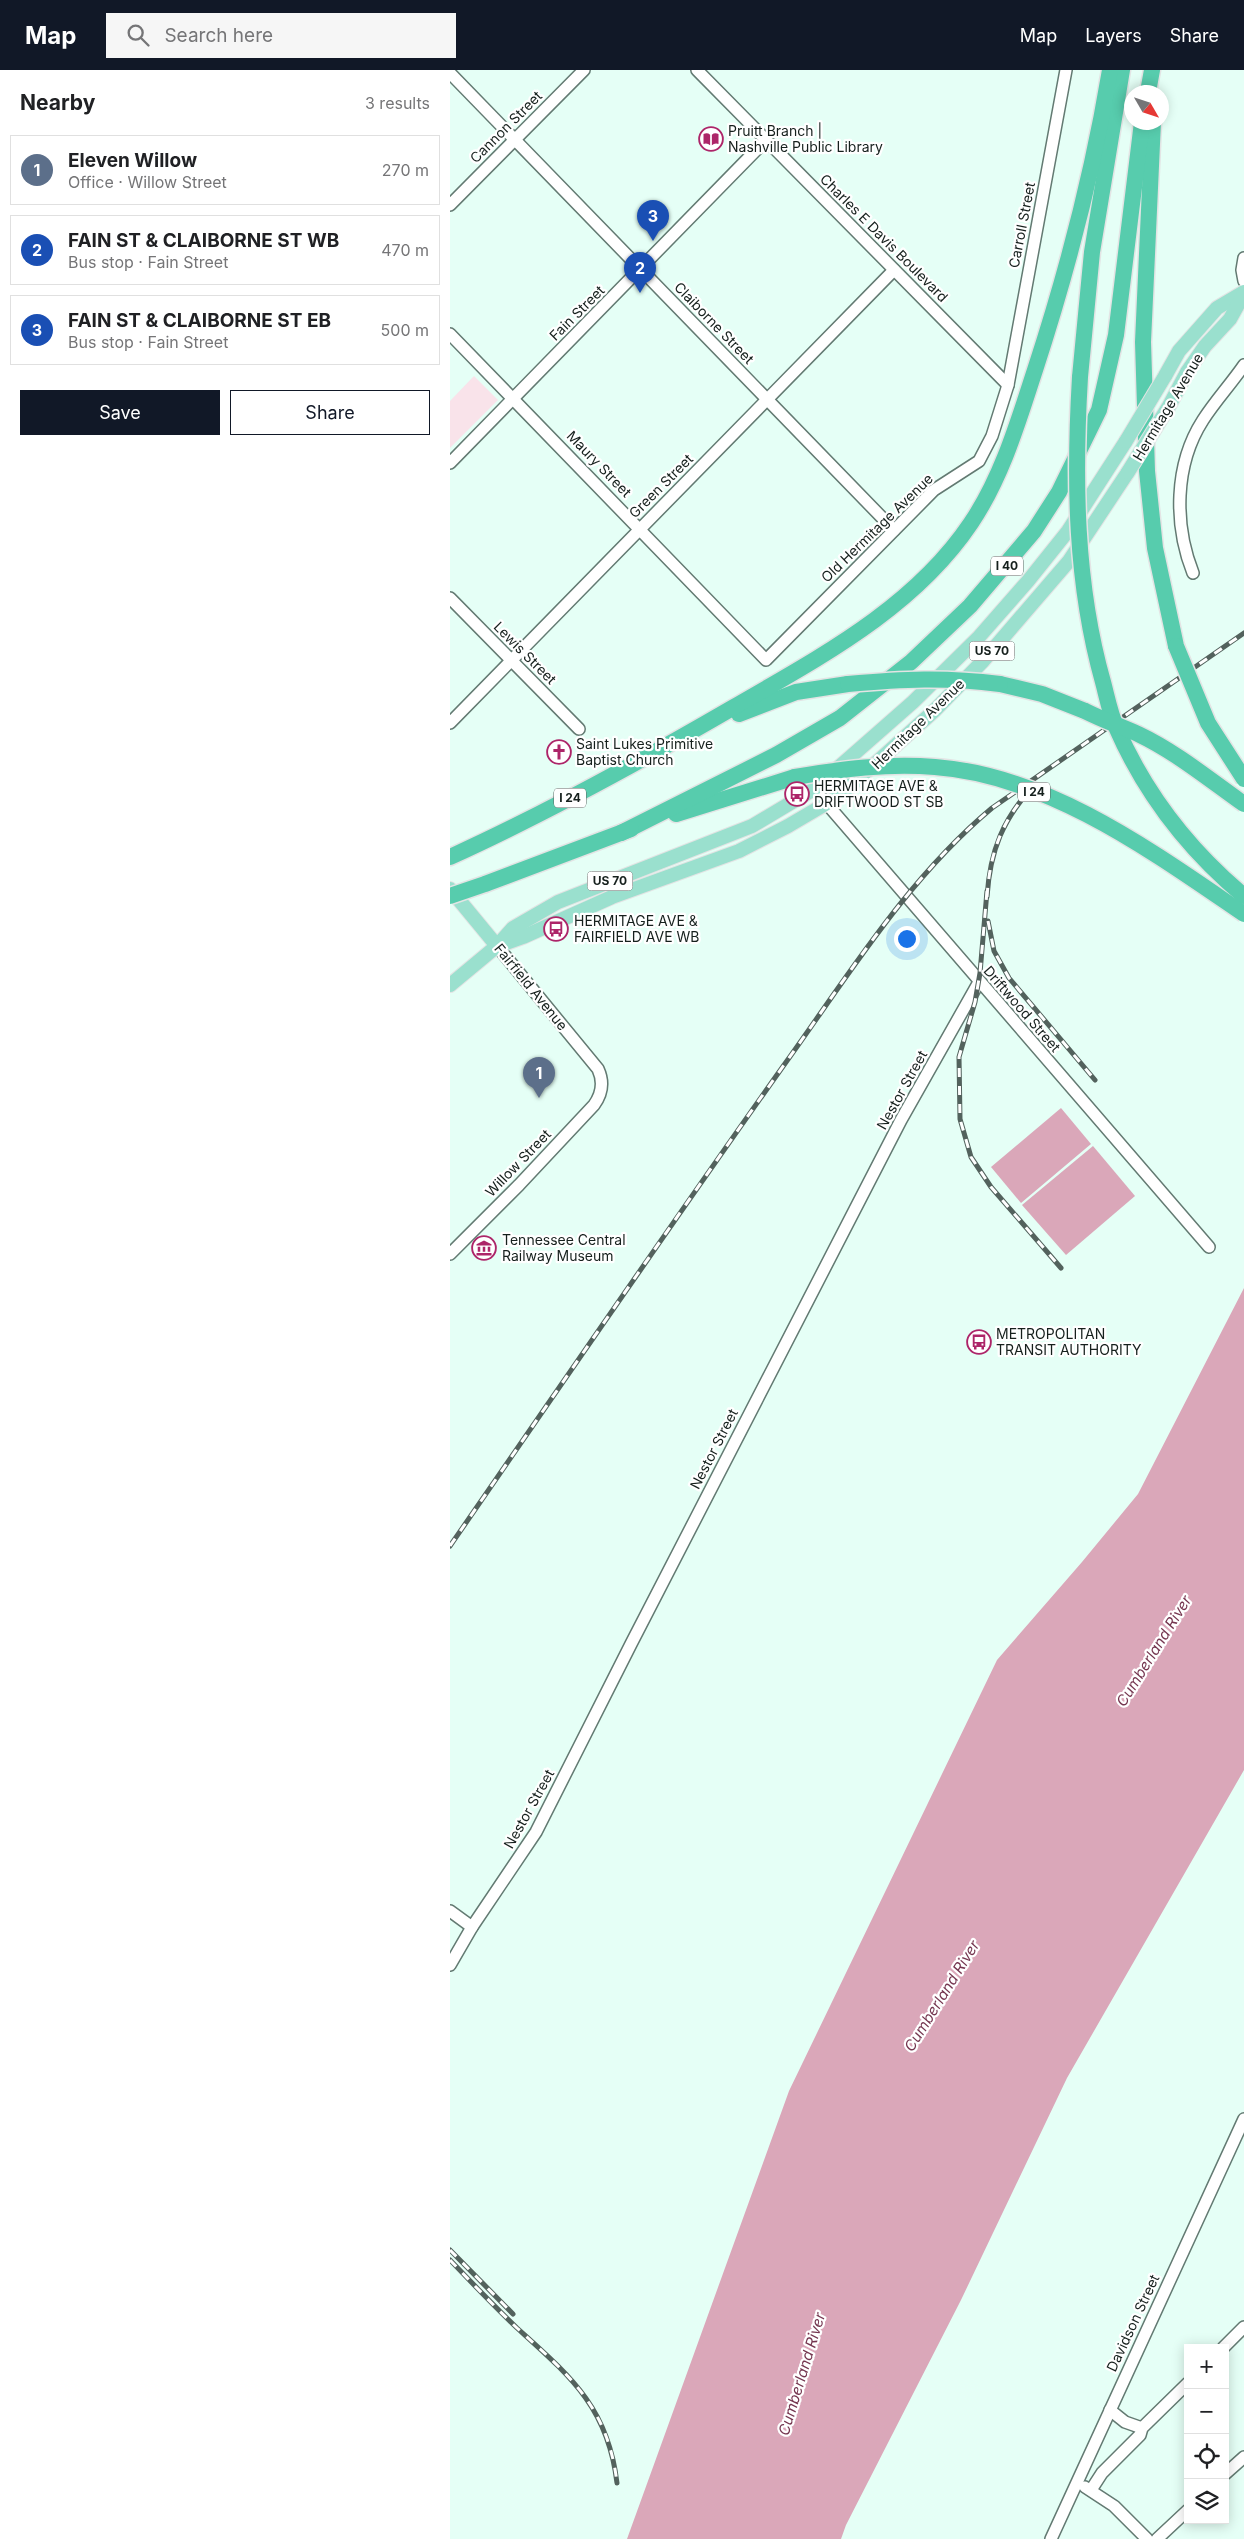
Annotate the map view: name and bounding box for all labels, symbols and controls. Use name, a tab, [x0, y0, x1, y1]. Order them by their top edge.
search box	[106, 13, 456, 58]
text: Map	[25, 21, 76, 50]
icon: search	[124, 21, 152, 49]
text: Search here	[164, 24, 273, 47]
text: Map	[1020, 25, 1057, 46]
text: Layers	[1085, 25, 1142, 46]
text: Share	[1170, 25, 1219, 46]
north arrow	[1124, 85, 1169, 130]
street label: Cannon Street	[466, 87, 545, 166]
text: Nearby	[20, 90, 95, 115]
text: 3 results	[365, 93, 430, 113]
place label: Pruitt Branch | Nashville Public Library	[728, 122, 883, 155]
library icon: Pruitt Branch | Nashville Public Library	[698, 126, 724, 152]
text: Eleven Willow	[68, 149, 197, 172]
text: 1	[34, 160, 40, 180]
text: 270 m	[382, 160, 429, 180]
street label: Charles E Davis Boulevard	[817, 170, 952, 305]
text: Office · Willow Street	[68, 172, 227, 192]
street label: Carroll Street	[1005, 180, 1038, 269]
pin: 3	[637, 200, 669, 241]
text: FAIN ST & CLAIBORNE ST WB	[68, 229, 339, 252]
text: 2	[32, 240, 42, 260]
text: 470 m	[381, 240, 429, 260]
text: Bus stop · Fain Street	[68, 252, 228, 272]
pin: 2	[624, 252, 656, 293]
street label: Claiborne Street	[671, 278, 758, 367]
street label: Fain Street	[546, 281, 608, 344]
text: FAIN ST & CLAIBORNE ST EB	[68, 309, 331, 332]
text: 3	[32, 320, 42, 340]
text: 500 m	[381, 320, 429, 340]
text: Bus stop · Fain Street	[68, 332, 228, 352]
street label: Hermitage Avenue	[1129, 350, 1206, 463]
button: Save	[20, 390, 220, 435]
button: Share	[230, 390, 430, 435]
street label: Maury Street	[564, 427, 635, 501]
street label: Green Street	[625, 450, 696, 521]
street label: Old Hermitage Avenue	[817, 470, 936, 585]
road number: I 40	[991, 556, 1023, 576]
street label: Lewis Street	[491, 618, 560, 688]
road number: US 70	[970, 642, 1014, 660]
street label: Hermitage Avenue	[868, 675, 967, 772]
place label: Saint Lukes Primitive Baptist Church	[576, 735, 713, 768]
church icon: Saint Lukes Primitive Baptist Church	[546, 739, 572, 765]
place label: HERMITAGE AVE & DRIFTWOOD ST SB	[814, 777, 944, 810]
bus stop icon: HERMITAGE AVE & DRIFTWOOD ST SB	[784, 781, 810, 807]
road number: I 24	[1018, 782, 1050, 802]
road number: I 24	[554, 788, 586, 808]
road number: US 70	[588, 871, 632, 890]
place label: HERMITAGE AVE & FAIRFIELD AVE WB	[574, 912, 700, 945]
bus stop icon: HERMITAGE AVE & FAIRFIELD AVE WB	[543, 916, 569, 942]
your location	[894, 926, 920, 952]
street label: Fairfield Avenue	[491, 940, 572, 1033]
street label: Driftwood Street	[980, 962, 1065, 1055]
street label: Nestor Street	[873, 1047, 930, 1132]
pin: 1	[523, 1057, 555, 1098]
street label: Willow Street	[481, 1125, 554, 1200]
place label: Tennessee Central Railway Museum	[502, 1231, 626, 1264]
museum icon: Tennessee Central Railway Museum	[471, 1235, 497, 1261]
place label: METROPOLITAN TRANSIT AUTHORITY	[996, 1325, 1142, 1358]
bus stop icon: METROPOLITAN TRANSIT AUTHORITY	[966, 1329, 992, 1355]
street label: Nestor Street	[686, 1405, 741, 1492]
water label: Cumberland River	[1112, 1591, 1196, 1710]
street label: Nestor Street	[500, 1766, 557, 1851]
water label: Cumberland River	[900, 1936, 984, 2055]
street label: Davidson Street	[1103, 2271, 1163, 2374]
water label: Cumberland River	[774, 2310, 829, 2438]
map controls	[1184, 2344, 1229, 2524]
button: +	[1184, 2344, 1229, 2389]
button: −	[1184, 2389, 1229, 2434]
button: locate	[1184, 2434, 1229, 2479]
button: layers	[1184, 2479, 1229, 2524]

